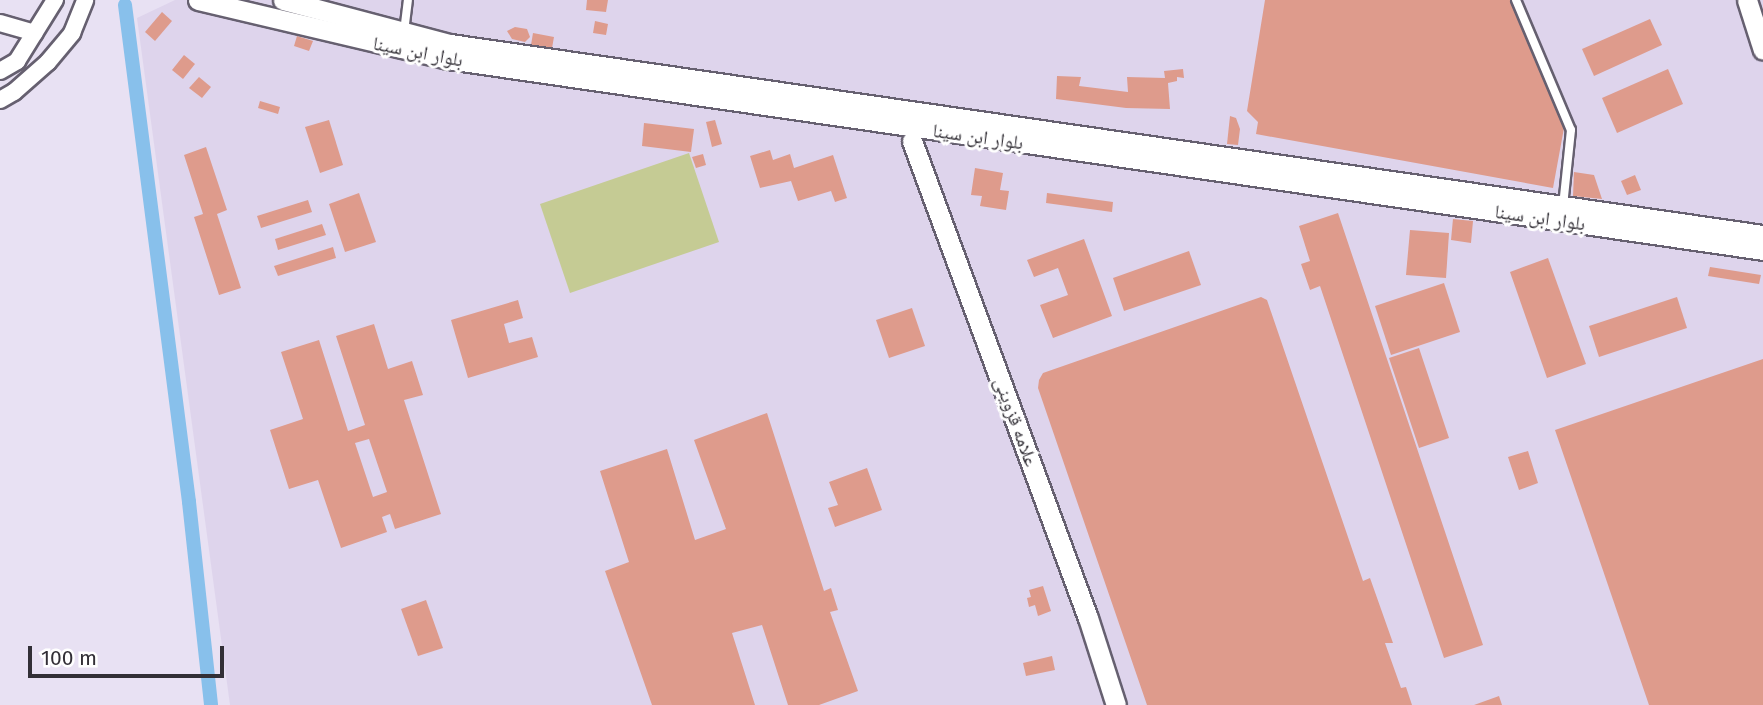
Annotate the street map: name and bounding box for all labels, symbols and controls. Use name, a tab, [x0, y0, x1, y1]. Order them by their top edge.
street label: بلوار ابن سینا	[371, 32, 465, 72]
street label: بلوار ابن سینا	[931, 119, 1025, 155]
street label: بلوار ابن سینا	[1493, 200, 1587, 236]
street label: علامه قزوینی	[989, 374, 1043, 470]
scale bar	[32, 632, 228, 676]
text: 100 m	[41, 645, 97, 671]

